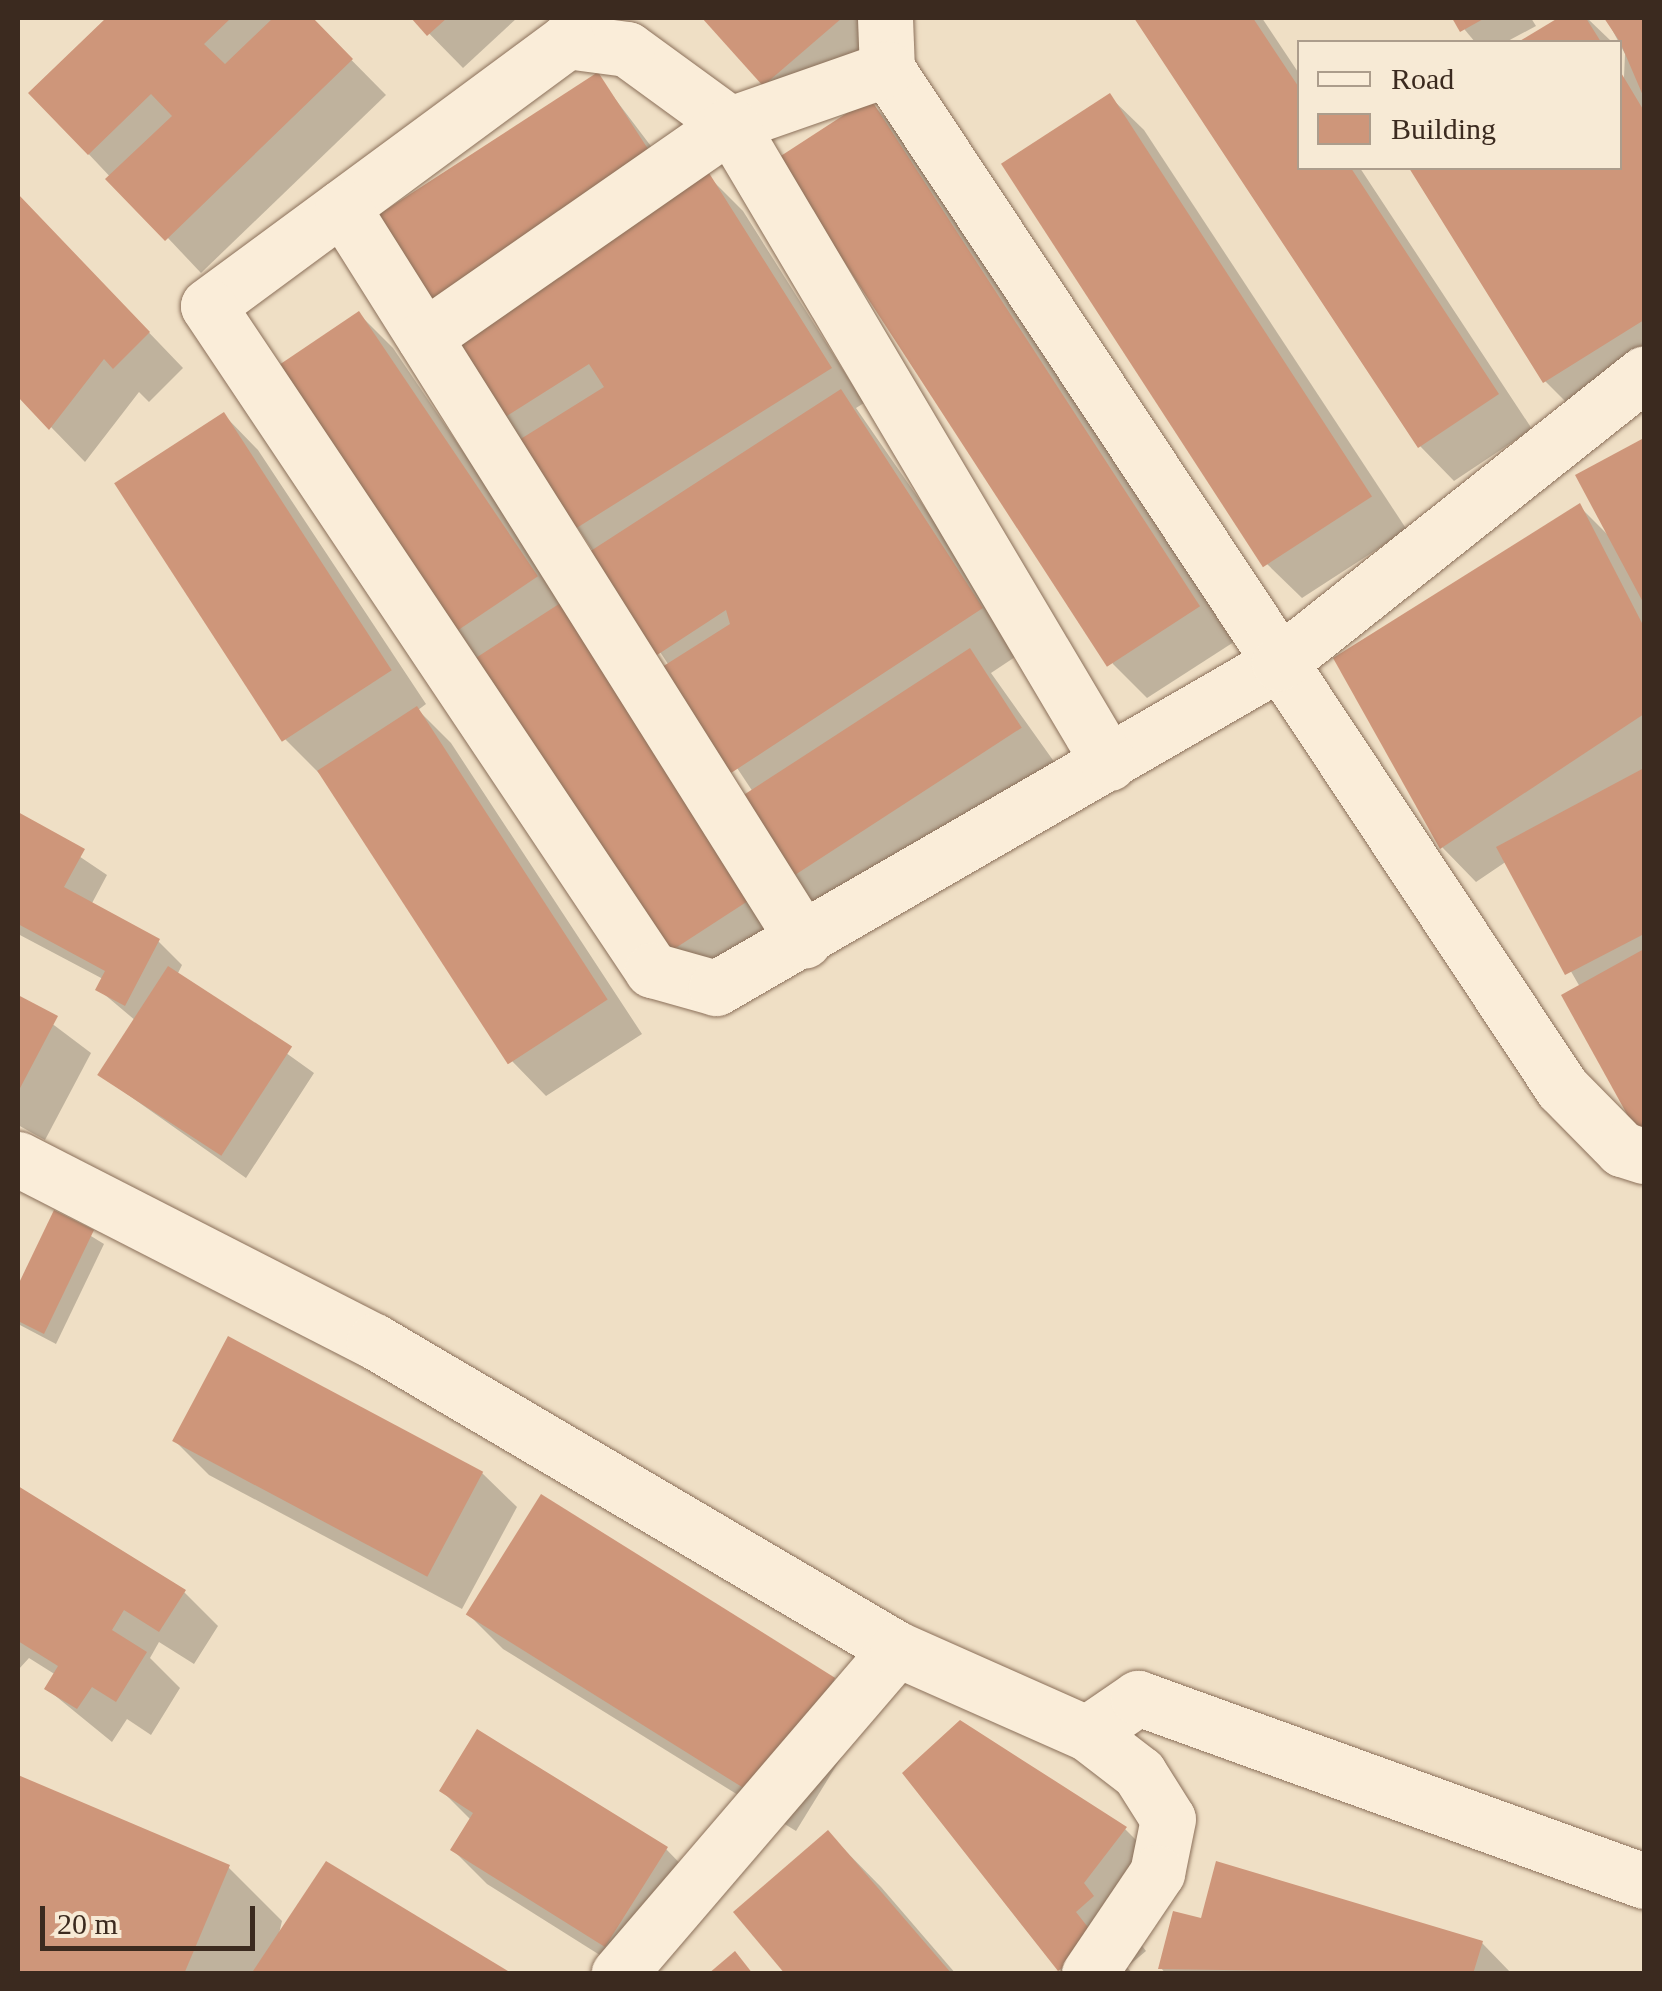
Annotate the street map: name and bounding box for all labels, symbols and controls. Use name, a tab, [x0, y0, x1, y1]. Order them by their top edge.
legend	[1297, 40, 1622, 170]
text: Road	[1391, 62, 1454, 95]
text: Building	[1391, 112, 1496, 145]
scale bar	[45, 1886, 260, 1948]
text: 20 m	[57, 1907, 118, 1940]

